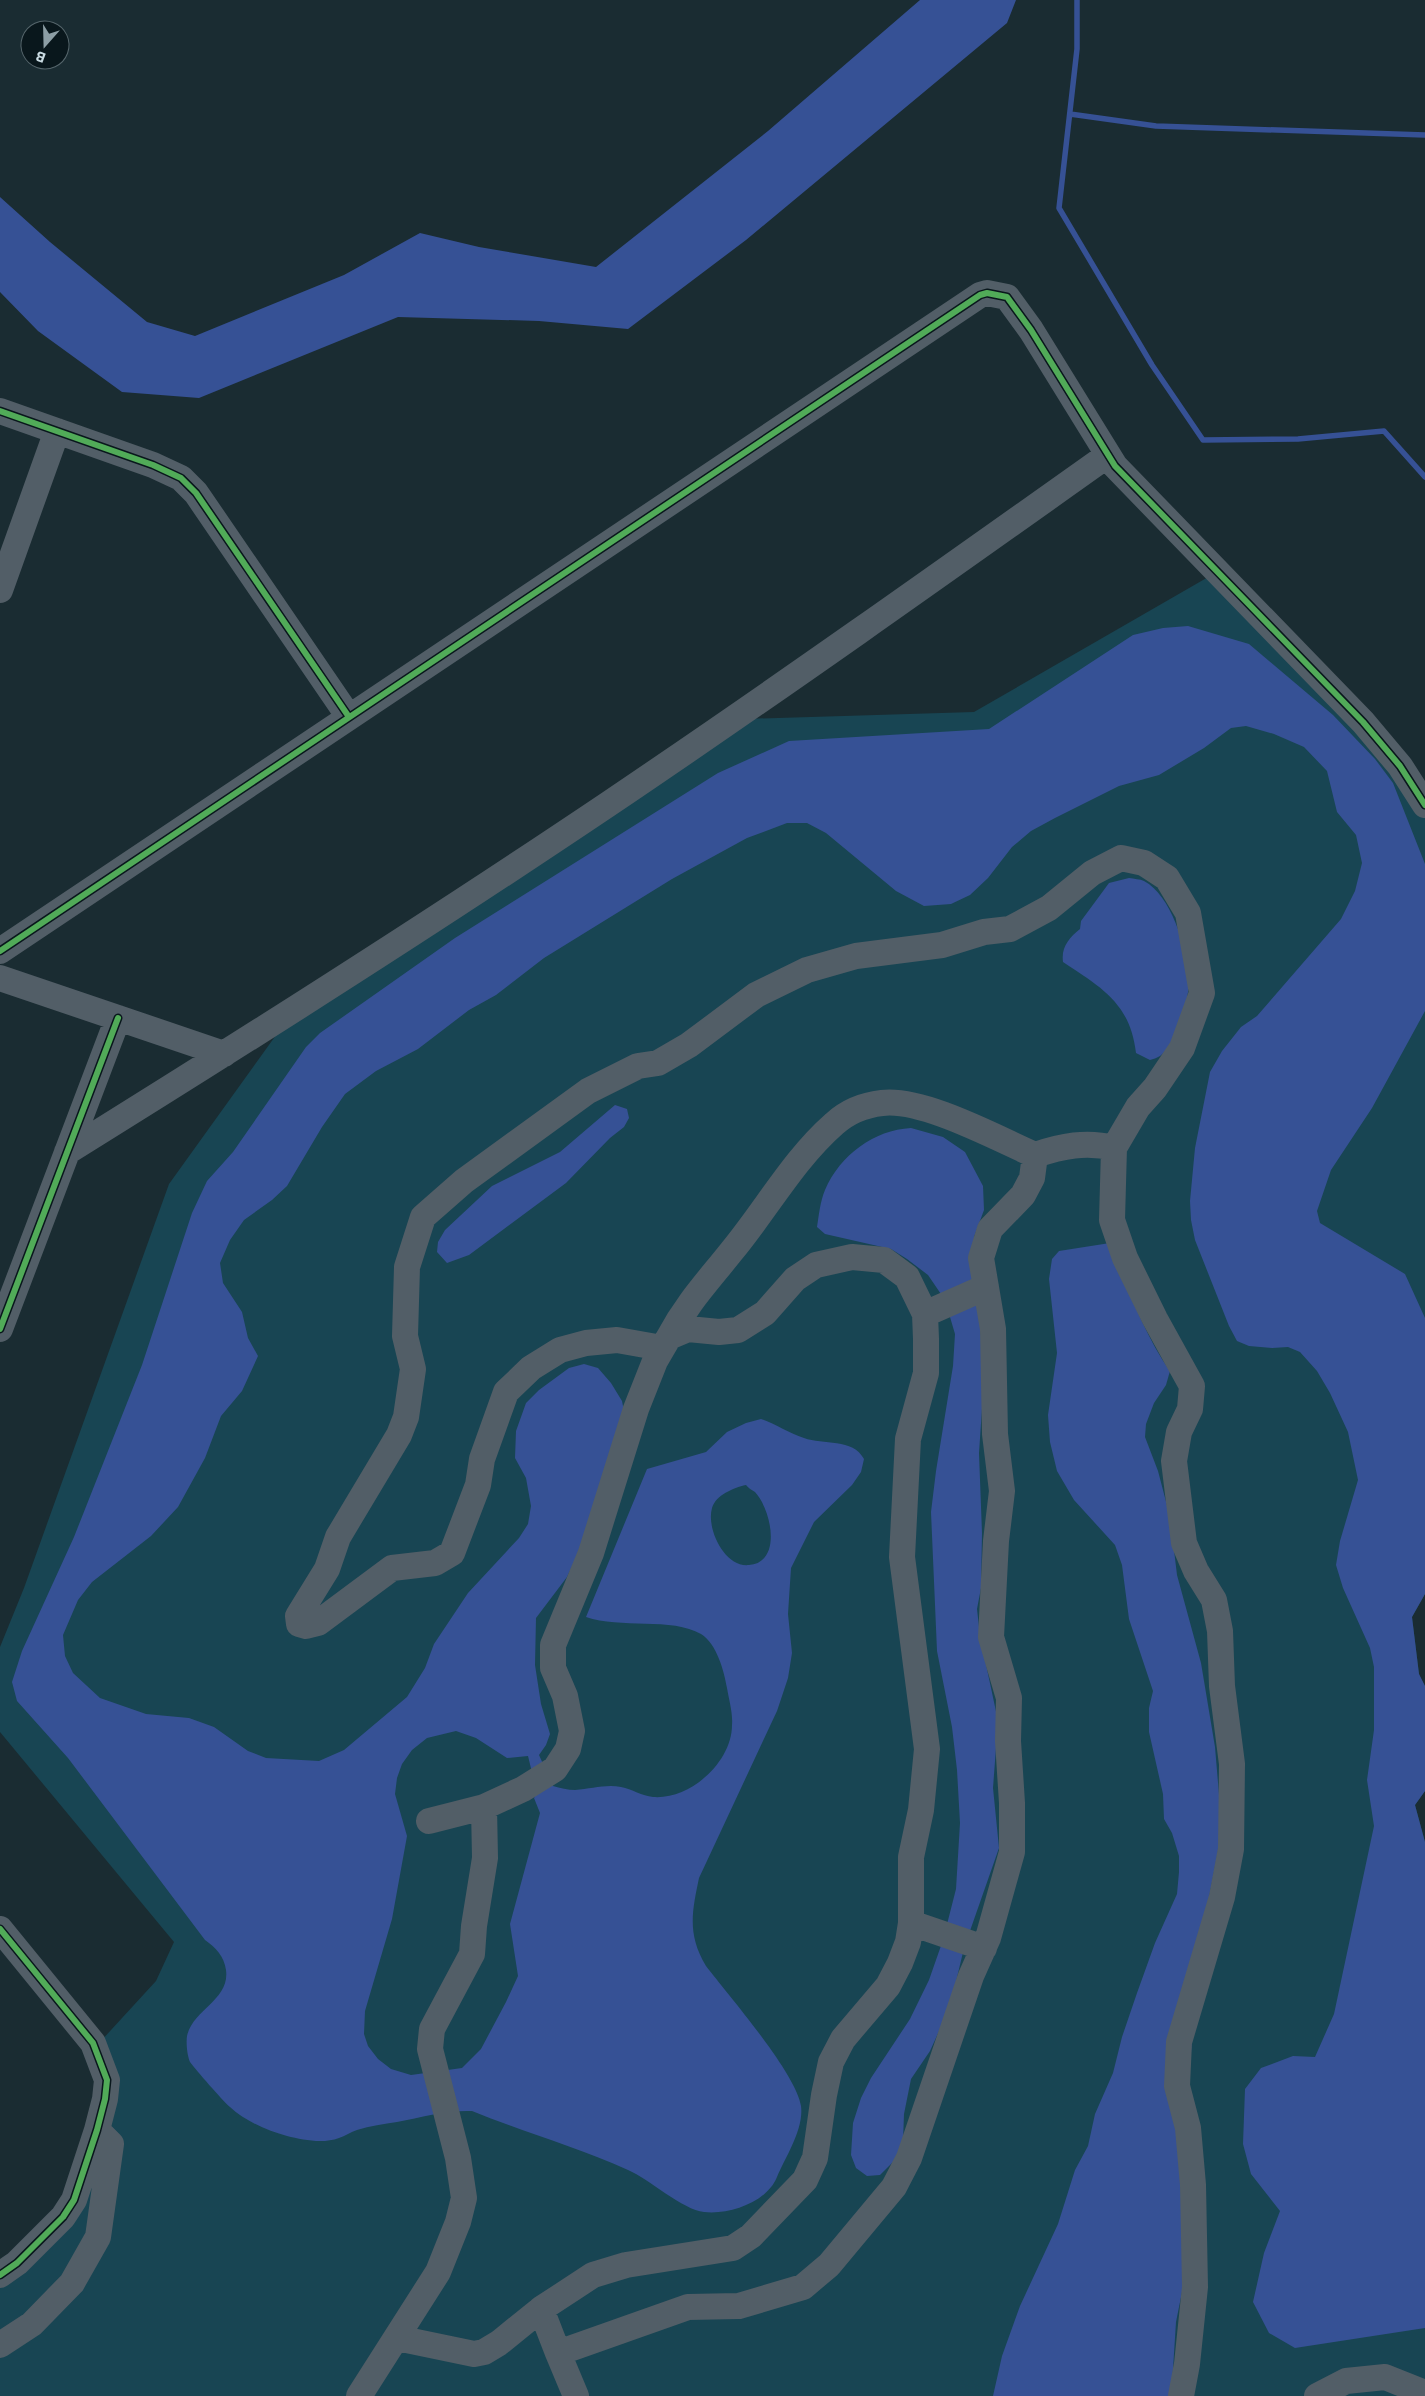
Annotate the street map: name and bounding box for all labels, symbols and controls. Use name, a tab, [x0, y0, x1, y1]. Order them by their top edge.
north arrow	[20, 20, 70, 70]
text: B	[33, 47, 48, 67]

